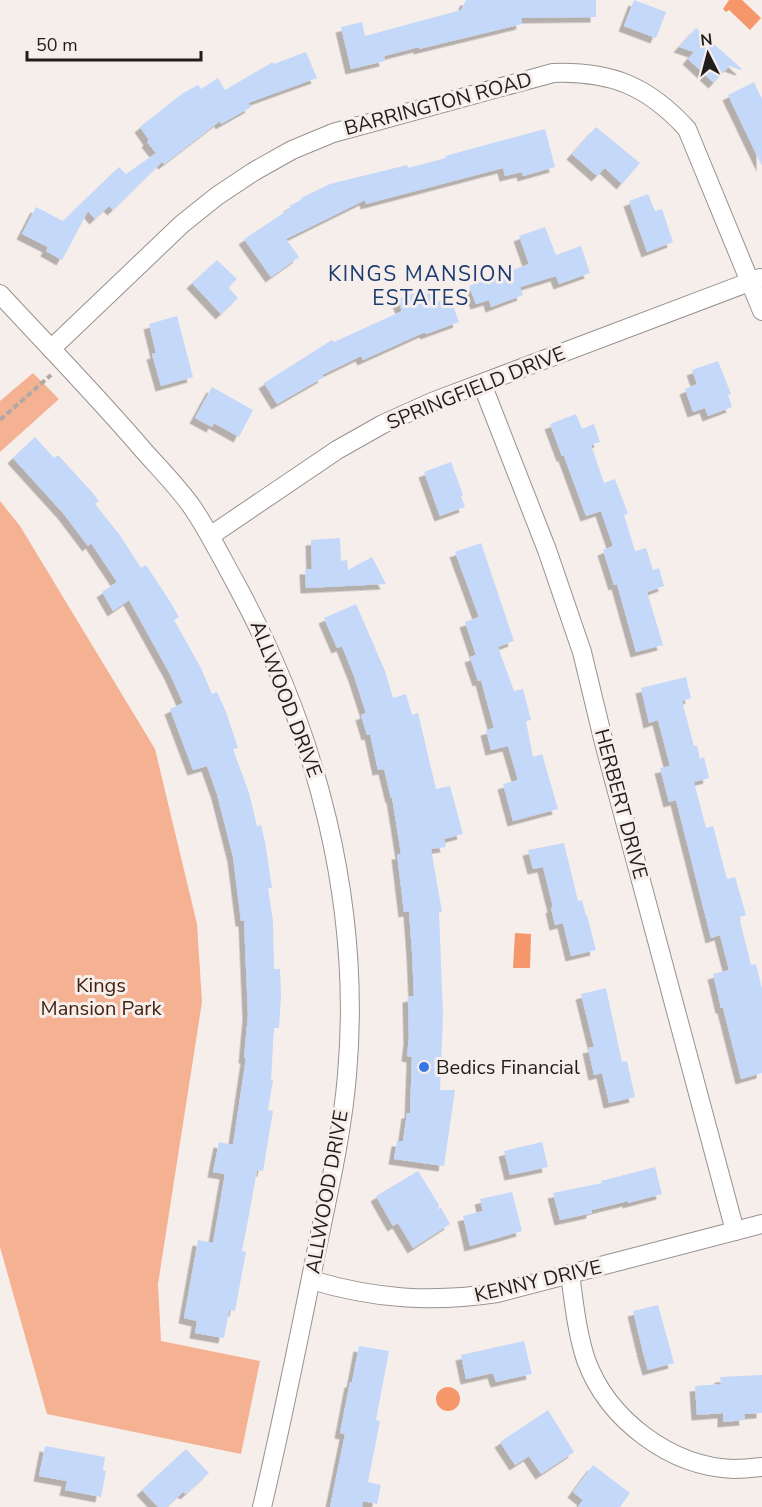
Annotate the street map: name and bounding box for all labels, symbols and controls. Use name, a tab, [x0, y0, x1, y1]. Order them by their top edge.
scale bar	[27, 24, 201, 62]
north arrow	[678, 24, 738, 84]
text: N	[699, 29, 714, 52]
text: 50 m	[36, 33, 78, 57]
street label: BARRINGTON ROAD	[341, 66, 535, 142]
district label: KINGS MANSION ESTATES	[328, 260, 514, 312]
street label: SPRINGFIELD DRIVE	[383, 340, 569, 436]
street label: ALLWOOD DRIVE	[244, 617, 328, 781]
street label: HERBERT DRIVE	[588, 726, 654, 882]
park label: Kings Mansion Park	[41, 972, 162, 1022]
place label: Bedics Financial	[436, 1054, 580, 1081]
marker: Bedics Financial	[417, 1060, 431, 1074]
street label: ALLWOOD DRIVE	[299, 1108, 355, 1276]
street label: KENNY DRIVE	[472, 1253, 604, 1309]

